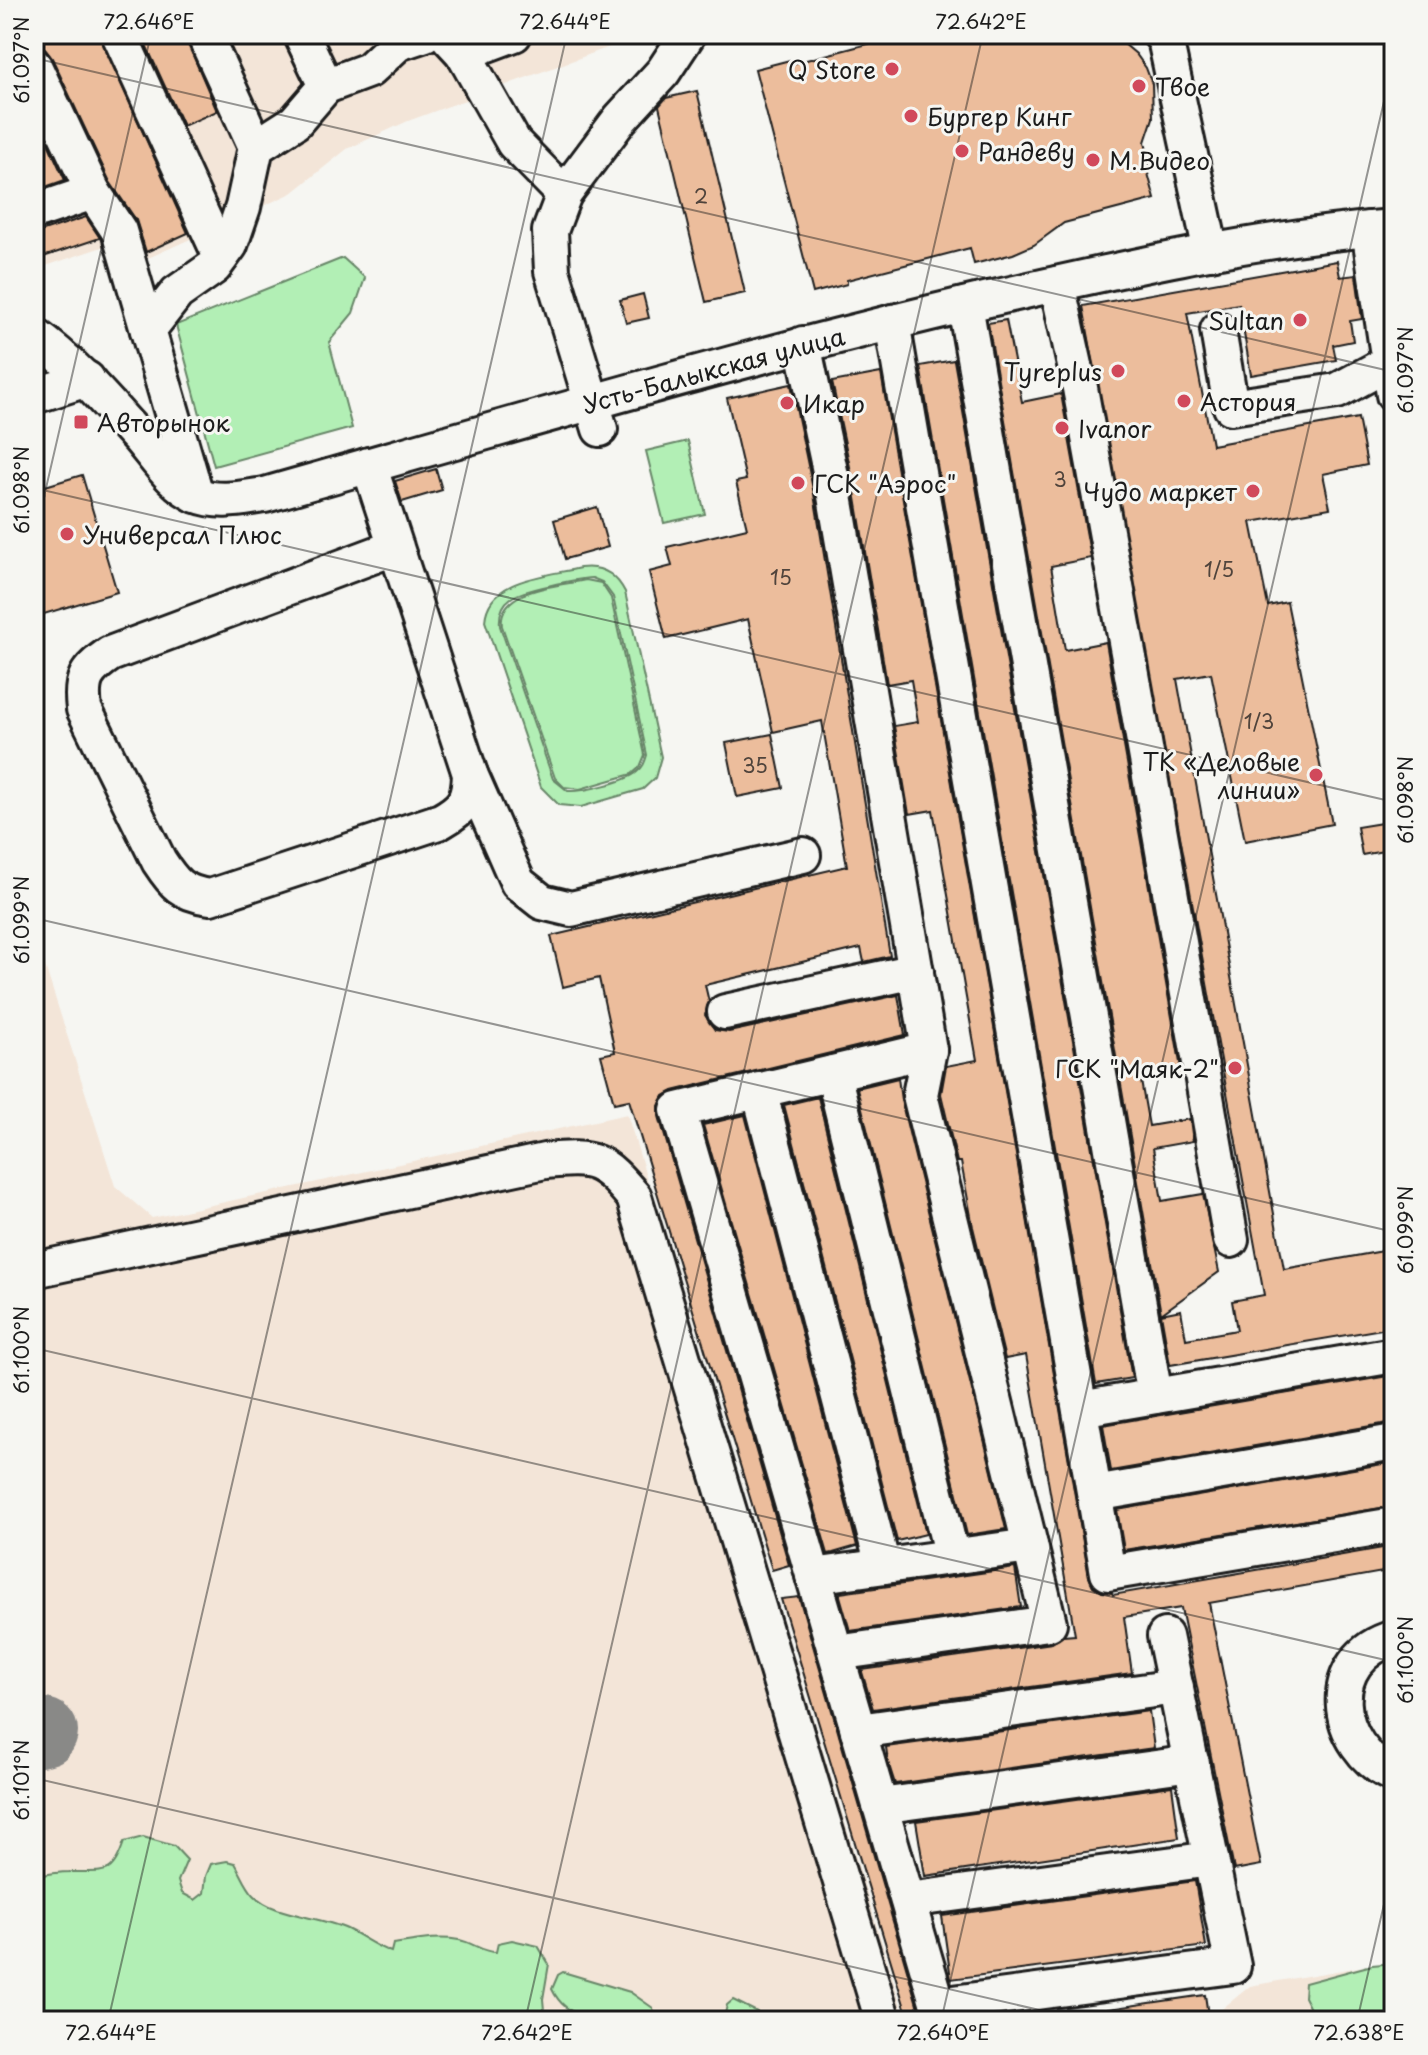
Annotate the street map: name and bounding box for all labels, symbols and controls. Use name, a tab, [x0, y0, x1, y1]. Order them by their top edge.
text: 72.646°E	[103, 6, 195, 36]
text: 72.644°E	[519, 6, 611, 36]
text: 72.642°E	[935, 6, 1027, 36]
text: 61.097°N	[6, 16, 36, 104]
place label: Q Store	[788, 51, 876, 87]
marker: Q Store	[883, 60, 901, 78]
place label: Твое	[1155, 68, 1210, 104]
marker: Твое	[1130, 77, 1148, 95]
place label: Бургер Кинг	[927, 98, 1072, 134]
marker: Бургер Кинг	[902, 107, 920, 125]
place label: Рандеву	[978, 133, 1075, 169]
marker: Рандеву	[953, 142, 971, 160]
place label: М.Видео	[1109, 142, 1210, 178]
marker: М.Видео	[1084, 151, 1102, 169]
house number: 2	[694, 181, 708, 211]
place label: Sultan	[1208, 302, 1284, 338]
marker: Sultan	[1291, 311, 1309, 329]
street label: Усть-Балыкская улица	[578, 317, 848, 422]
text: 61.097°N	[1390, 326, 1420, 414]
place label: Tyreplus	[1004, 353, 1102, 389]
marker: Tyreplus	[1109, 362, 1127, 380]
place label: Астория	[1200, 383, 1296, 419]
place label: Икар	[803, 385, 865, 421]
marker: Астория	[1175, 392, 1193, 410]
marker: Икар	[778, 394, 796, 412]
place label: Авторынок	[97, 404, 230, 440]
place label: Ivanor	[1078, 410, 1152, 446]
marker: Авторынок	[72, 413, 90, 431]
marker: Ivanor	[1053, 419, 1071, 437]
text: 61.098°N	[6, 446, 36, 534]
house number: 3	[1053, 464, 1067, 494]
place label: ГСК "Аэрос"	[814, 465, 956, 501]
place label: Чудо маркет	[1083, 473, 1237, 509]
marker: ГСК "Аэрос"	[789, 474, 807, 492]
marker: Чудо маркет	[1244, 482, 1262, 500]
place label: Универсал Плюс	[83, 516, 282, 552]
marker: Универсал Плюс	[58, 525, 76, 543]
house number: 1/5	[1204, 554, 1234, 584]
house number: 15	[770, 562, 792, 592]
house number: 1/3	[1244, 706, 1274, 736]
place label: ТК «Деловые линии»	[1143, 743, 1300, 807]
house number: 35	[742, 750, 768, 780]
text: 61.098°N	[1390, 756, 1420, 844]
marker: ТК «Деловые линии»	[1307, 766, 1325, 784]
text: 61.099°N	[6, 876, 36, 964]
place label: ГСК "Маяк-2"	[1055, 1050, 1219, 1086]
marker: ГСК "Маяк-2"	[1226, 1059, 1244, 1077]
text: 61.099°N	[1390, 1186, 1420, 1274]
text: 61.100°N	[6, 1306, 36, 1394]
text: 61.100°N	[1390, 1616, 1420, 1704]
text: 61.101°N	[6, 1739, 36, 1821]
text: 72.644°E	[65, 2017, 157, 2047]
text: 72.642°E	[481, 2017, 573, 2047]
text: 72.640°E	[896, 2017, 990, 2047]
text: 72.638°E	[1313, 2017, 1405, 2047]

